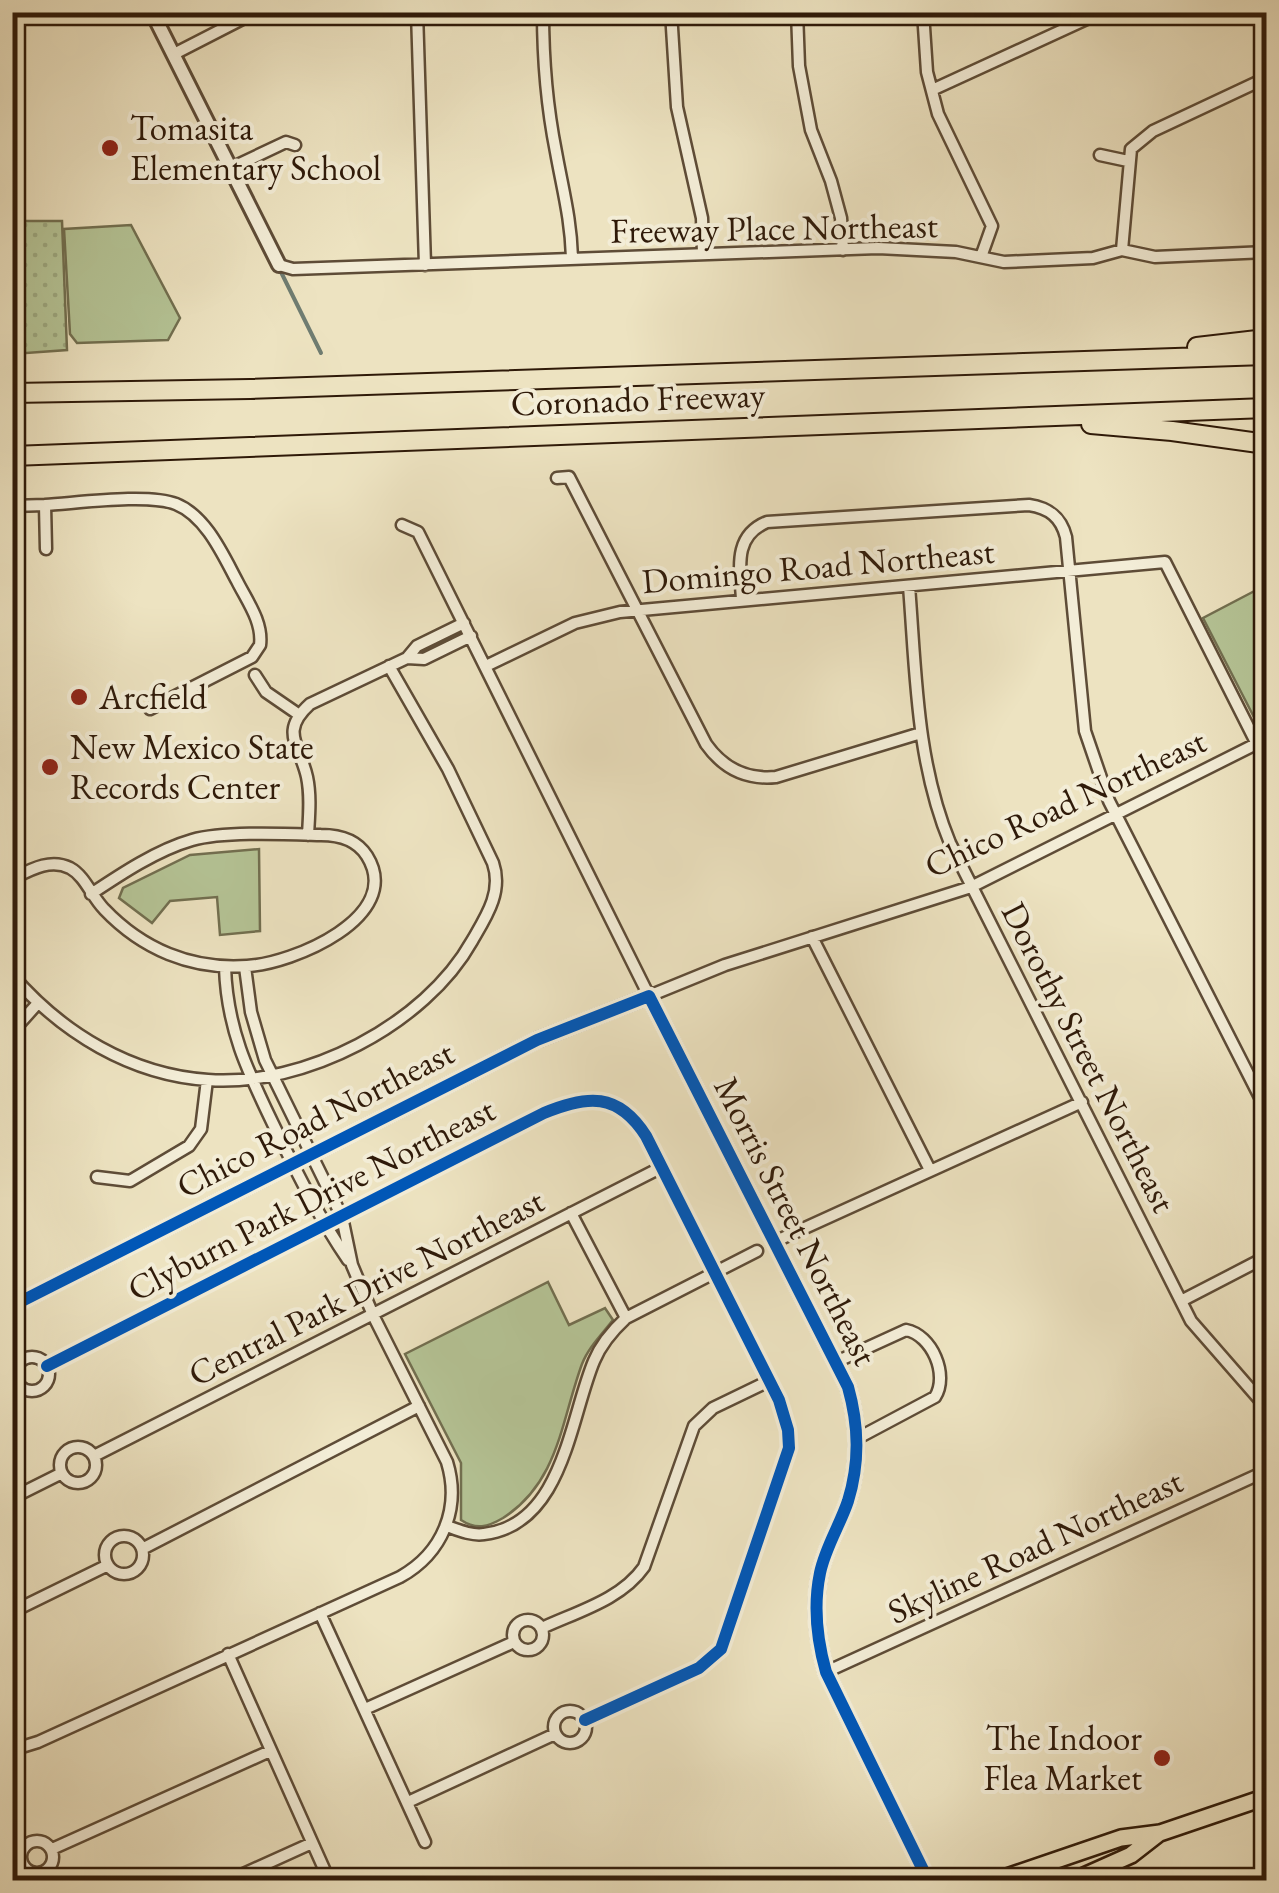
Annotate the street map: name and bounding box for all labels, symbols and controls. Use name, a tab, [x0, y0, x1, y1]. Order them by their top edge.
place label: Tomasita Elementary School	[130, 105, 381, 190]
marker: Tomasita Elementary School	[99, 137, 121, 159]
street label: Freeway Place Northeast	[610, 202, 938, 253]
street label: Coronado Freeway	[510, 372, 767, 425]
street label: Domingo Road Northeast	[640, 528, 996, 603]
place label: Arcfield	[98, 674, 207, 719]
marker: Arcfield	[68, 686, 90, 708]
street label: Chico Road Northeast	[917, 718, 1213, 887]
place label: New Mexico State Records Center	[70, 724, 314, 809]
marker: New Mexico State Records Center	[39, 756, 61, 778]
street label: Dorothy Street Northeast	[992, 894, 1187, 1219]
street label: Chico Road Northeast	[169, 1029, 461, 1208]
street label: Morris Street Northeast	[704, 1069, 889, 1373]
street label: Clyburn Park Drive Northeast	[120, 1086, 502, 1311]
street label: Central Park Drive Northeast	[180, 1177, 551, 1396]
street label: Skyline Road Northeast	[880, 1458, 1189, 1634]
place label: The Indoor Flea Market	[984, 1715, 1142, 1800]
marker: The Indoor Flea Market	[1151, 1747, 1173, 1769]

